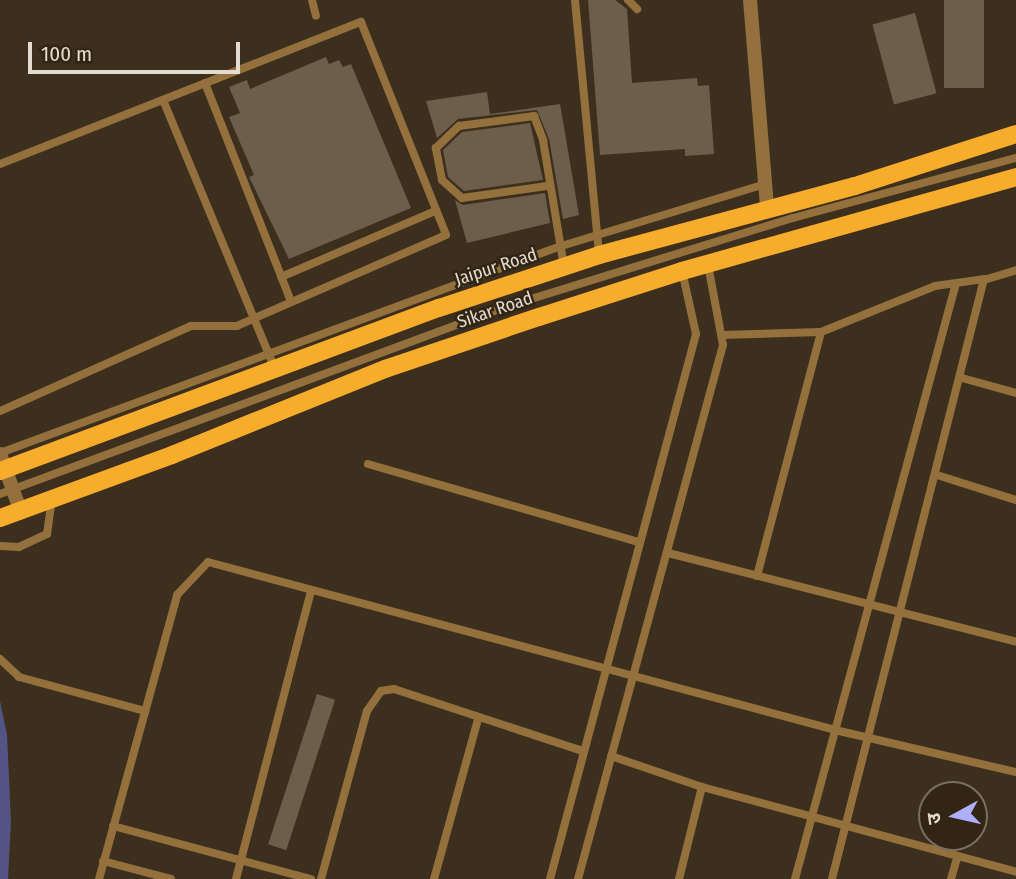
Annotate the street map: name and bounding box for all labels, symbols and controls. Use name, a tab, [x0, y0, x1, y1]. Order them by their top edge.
scale bar	[32, 28, 243, 72]
text: 100 m	[41, 41, 92, 67]
street label: Jaipur Road	[452, 244, 540, 290]
street label: Sikar Road	[455, 287, 535, 333]
north arrow	[918, 781, 988, 851]
text: उ	[922, 812, 946, 826]

